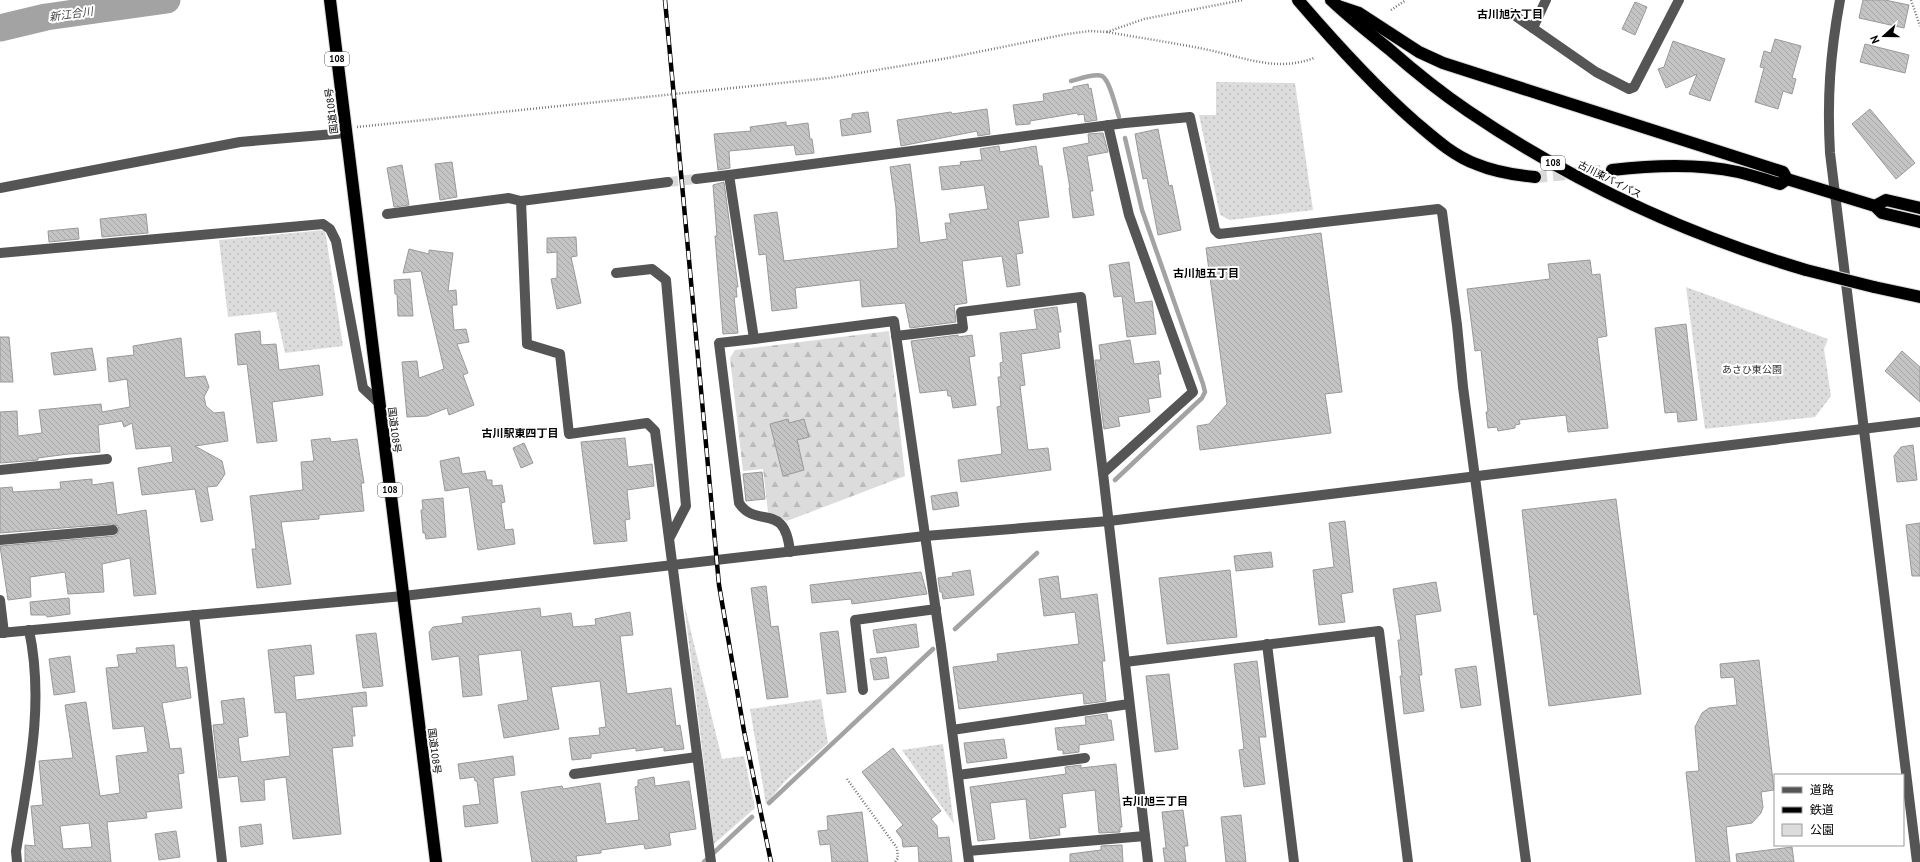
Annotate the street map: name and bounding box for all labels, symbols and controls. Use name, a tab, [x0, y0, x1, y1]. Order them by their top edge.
water label: 新江合川	[48, 4, 95, 24]
district label: 古川旭六丁目	[1477, 7, 1543, 21]
north arrow	[1864, 16, 1904, 56]
text: N	[1867, 34, 1882, 45]
road number: 108	[325, 52, 349, 66]
street label: 国道108号	[322, 87, 341, 135]
road number: 108	[1541, 156, 1565, 170]
street label: 古川東バイパス	[1576, 158, 1644, 201]
district label: 古川旭五丁目	[1173, 266, 1239, 280]
park label: あさひ東公園	[1722, 363, 1782, 376]
street label: 国道108号	[385, 406, 404, 454]
district label: 古川駅東四丁目	[482, 426, 559, 440]
road number: 108	[378, 483, 402, 497]
street label: 国道108号	[425, 727, 444, 775]
legend	[1774, 774, 1904, 846]
text: 道路	[1810, 782, 1834, 797]
district label: 古川旭三丁目	[1122, 794, 1188, 808]
text: 鉄道	[1810, 802, 1834, 817]
text: 公園	[1810, 822, 1834, 837]

